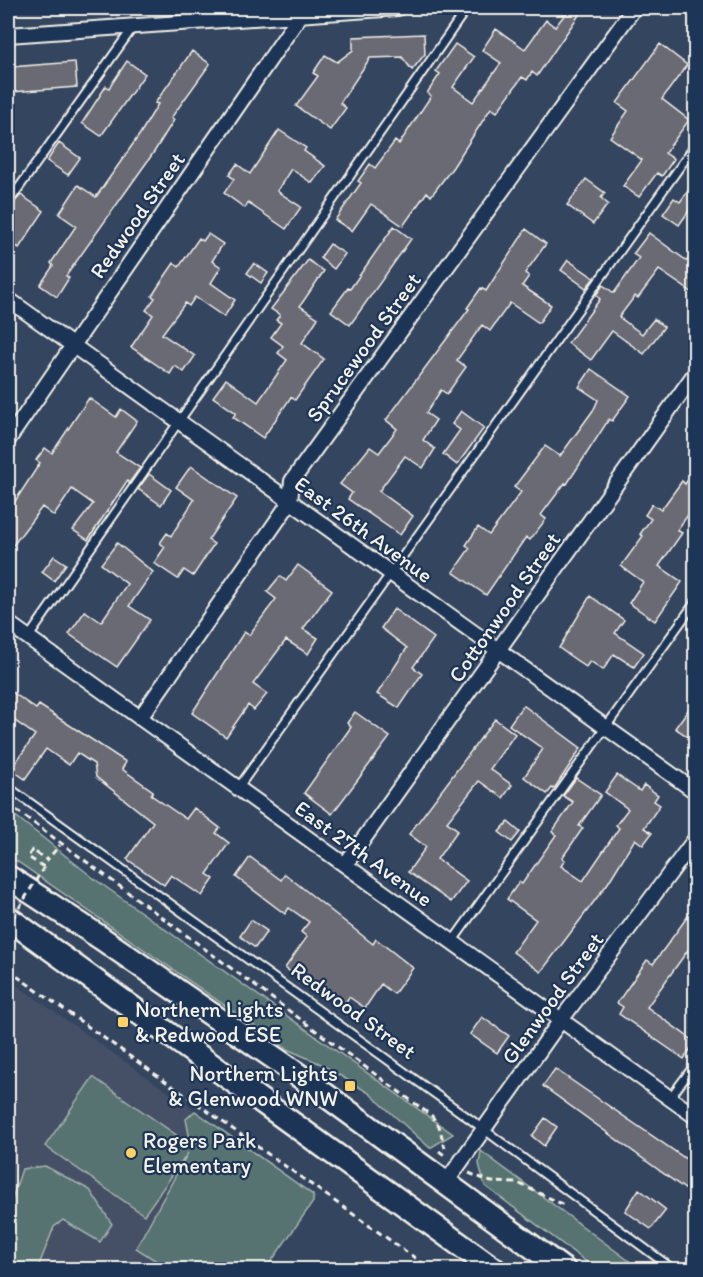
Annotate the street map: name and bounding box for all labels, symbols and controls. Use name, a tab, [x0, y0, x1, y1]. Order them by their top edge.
street label: Redwood Street	[84, 147, 191, 284]
street label: Sprucewood Street	[300, 267, 427, 427]
street label: East 26th Avenue	[289, 470, 438, 589]
street label: Cottonwood Street	[443, 527, 566, 688]
street label: East 27th Avenue	[289, 794, 438, 913]
street label: Glenwood Street	[495, 927, 609, 1070]
street label: Redwood Street	[286, 956, 422, 1065]
place label: Northern Lights & Redwood ESE	[135, 996, 284, 1048]
marker: Northern Lights & Redwood ESE	[116, 1015, 130, 1029]
place label: Northern Lights & Glenwood WNW	[168, 1060, 338, 1112]
marker: Northern Lights & Glenwood WNW	[343, 1079, 357, 1093]
place label: Rogers Park Elementary	[143, 1127, 256, 1179]
marker: Rogers Park Elementary	[124, 1146, 138, 1160]

